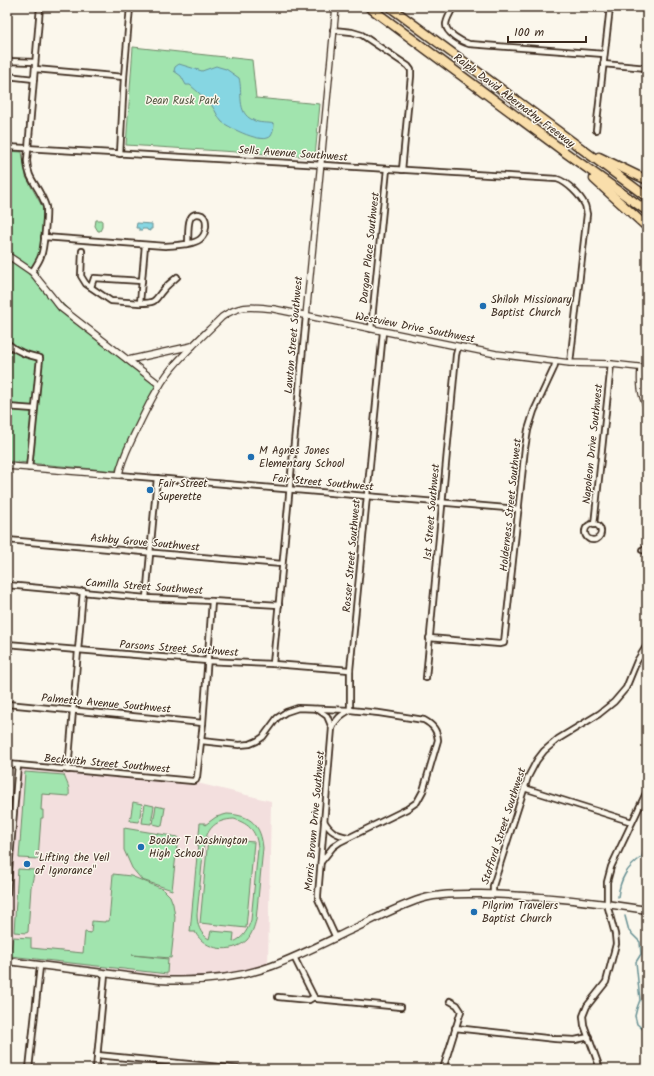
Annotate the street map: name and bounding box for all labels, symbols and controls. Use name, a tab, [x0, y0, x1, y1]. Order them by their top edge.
scale bar	[508, 18, 586, 44]
text: 100 m	[514, 23, 545, 42]
street label: Ralph David Abernathy Freeway	[449, 49, 579, 153]
park label: Dean Rusk Park	[145, 92, 220, 110]
street label: Sells Avenue Southwest	[238, 141, 349, 167]
street label: Dargan Place Southwest	[355, 191, 385, 305]
street label: Lawton Street Southwest	[280, 275, 308, 395]
place label: Shiloh Missionary Baptist Church	[491, 291, 572, 322]
marker: Shiloh Missionary Baptist Church	[478, 301, 488, 311]
street label: Westview Drive Southwest	[354, 308, 477, 349]
street label: Napoleon Drive Southwest	[578, 382, 608, 505]
street label: Holderness Street Southwest	[495, 437, 527, 572]
place label: M Agnes Jones Elementary School	[259, 442, 345, 473]
marker: M Agnes Jones Elementary School	[246, 452, 256, 462]
street label: 1st Street Southwest	[419, 462, 445, 561]
street label: Fair Street Southwest	[272, 470, 375, 496]
place label: Fair Street Superette	[158, 475, 208, 506]
marker: Fair Street Superette	[145, 485, 155, 495]
street label: Rosser Street Southwest	[338, 498, 366, 613]
street label: Ashby Grove Southwest	[90, 529, 201, 557]
street label: Camilla Street Southwest	[85, 574, 204, 600]
street label: Parsons Street Southwest	[119, 636, 240, 662]
street label: Palmetto Avenue Southwest	[41, 689, 172, 719]
street label: Morris Brown Drive Southwest	[300, 749, 330, 892]
street label: Beckwith Street Southwest	[43, 750, 172, 779]
street label: Stafford Street Southwest	[477, 765, 532, 887]
place label: Booker T Washington High School	[149, 832, 248, 863]
marker: Booker T Washington High School	[136, 842, 146, 852]
place label: "Lifting the Veil of Ignorance"	[35, 849, 110, 880]
marker: "Lifting the Veil of Ignorance"	[22, 859, 32, 869]
place label: Pilgrim Travelers Baptist Church	[482, 897, 558, 928]
marker: Pilgrim Travelers Baptist Church	[469, 907, 479, 917]

